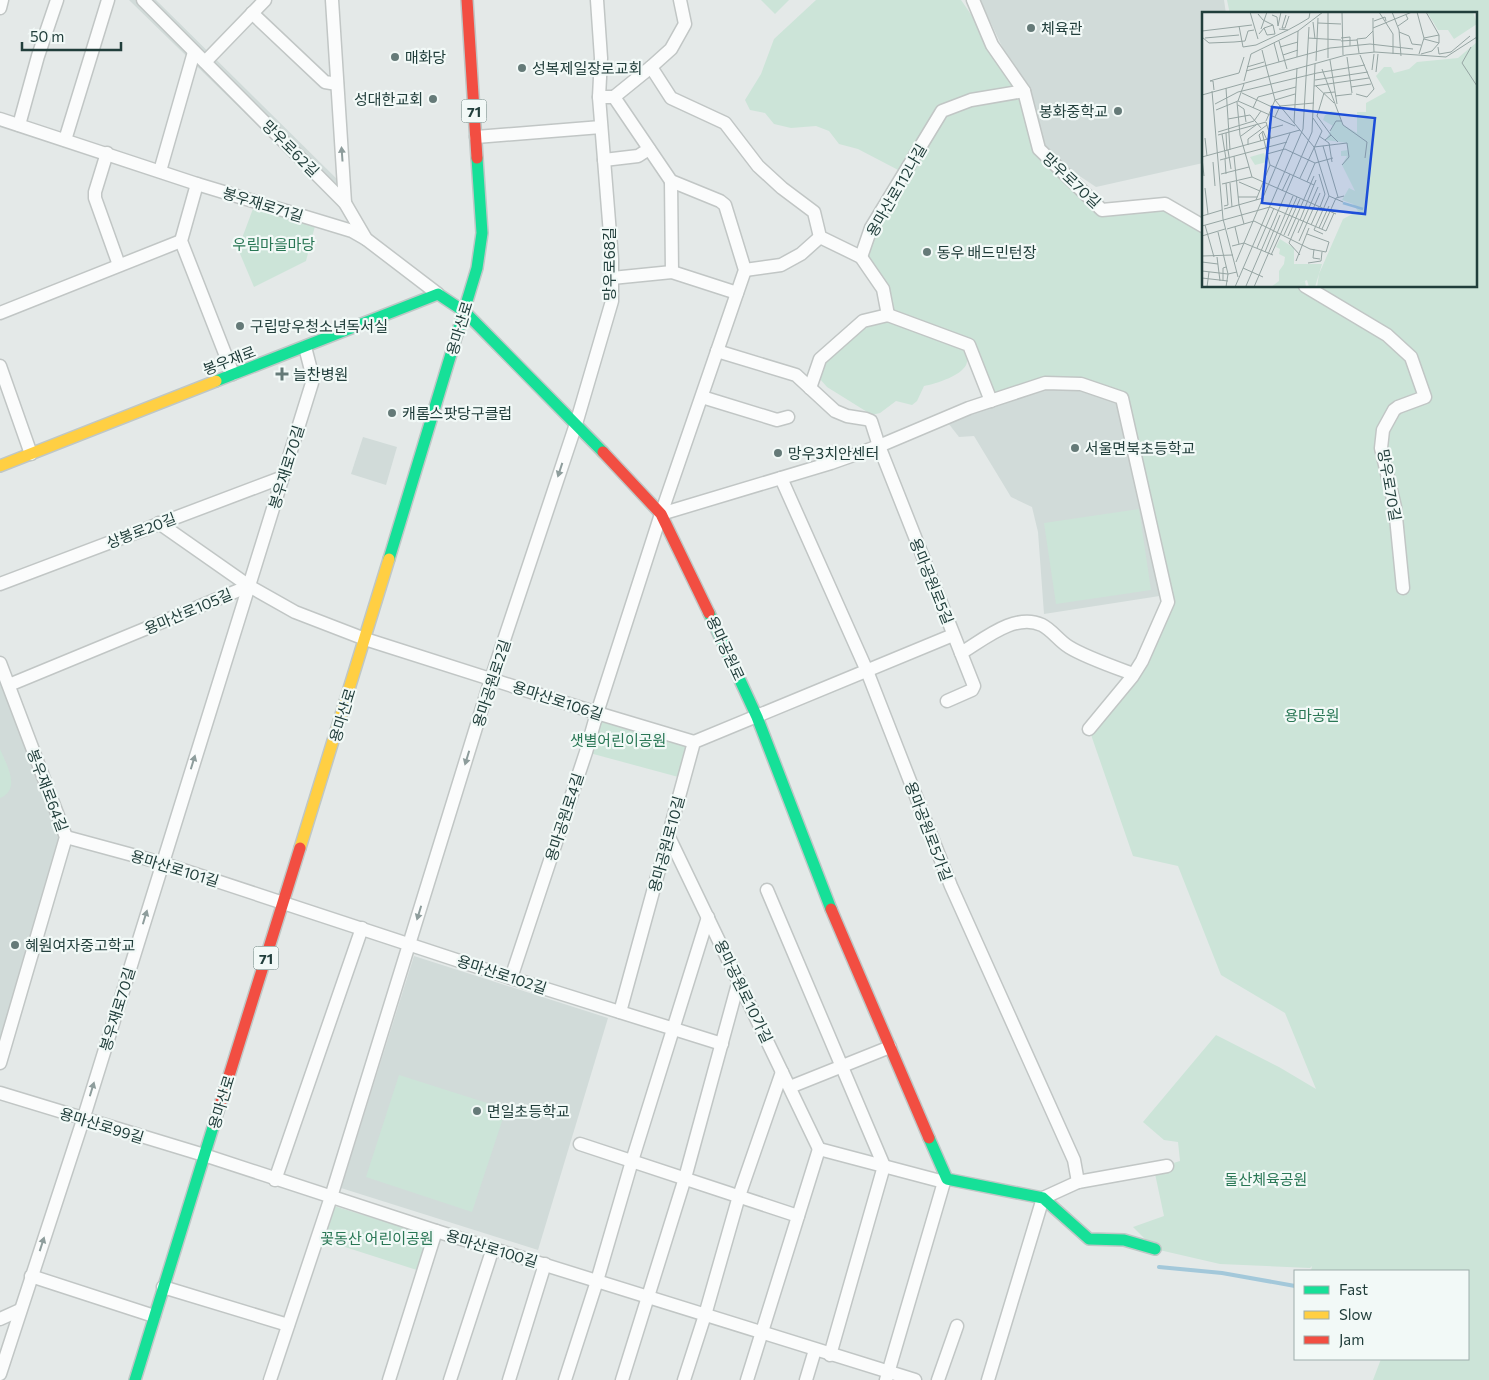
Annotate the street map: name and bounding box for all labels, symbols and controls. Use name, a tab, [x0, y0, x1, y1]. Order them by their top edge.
inset map	[1202, 12, 1476, 288]
place label: 체육관	[1041, 19, 1083, 37]
scale bar	[22, 20, 121, 52]
marker: 체육관	[1025, 22, 1037, 34]
text: 50 m	[30, 27, 64, 45]
place label: 매화당	[405, 48, 447, 66]
marker: 매화당	[389, 51, 401, 63]
place label: 성복제일장로교회	[532, 59, 642, 77]
marker: 성복제일장로교회	[516, 62, 528, 74]
place label: 성대한교회	[354, 90, 423, 108]
marker: 성대한교회	[427, 93, 439, 105]
road number: 71	[462, 100, 486, 122]
place label: 봉화중학교	[1039, 102, 1108, 120]
marker: 봉화중학교	[1112, 105, 1124, 117]
street label: 망우로62길	[259, 116, 323, 180]
street label: 용마산로112나길	[862, 140, 930, 240]
one-way arrow	[337, 146, 345, 162]
street label: 망우로70길	[1039, 149, 1105, 211]
street label: 봉우재로71길	[221, 183, 305, 225]
street label: 망우로68길	[600, 227, 618, 301]
park label: 우림마을마당	[233, 235, 316, 253]
place label: 동우 배드민턴장	[937, 243, 1037, 261]
marker: 동우 배드민턴장	[921, 246, 933, 258]
street label: 용마산로	[442, 299, 476, 357]
place label: 구립망우청소년독서실	[250, 317, 388, 335]
marker: 구립망우청소년독서실	[234, 320, 246, 332]
street label: 봉우재로	[200, 342, 258, 378]
place label: 늘찬병원	[293, 365, 348, 383]
marker: 늘찬병원	[275, 367, 289, 381]
place label: 캐롬스팟당구클럽	[402, 404, 512, 422]
marker: 캐롬스팟당구클럽	[386, 407, 398, 419]
street label: 봉우재로70길	[265, 423, 307, 511]
place label: 서울면북초등학교	[1085, 439, 1195, 457]
marker: 서울면북초등학교	[1069, 442, 1081, 454]
place label: 망우3치안센터	[788, 444, 879, 462]
marker: 망우3치안센터	[772, 447, 784, 459]
street label: 망우로70길	[1375, 448, 1405, 522]
one-way arrow	[556, 463, 564, 478]
street label: 상봉로20길	[104, 508, 178, 552]
street label: 용마공원로5길	[907, 535, 957, 627]
street label: 용마산로105길	[141, 584, 235, 638]
street label: 용마공원로	[703, 613, 749, 683]
street label: 용마공원로2길	[468, 637, 514, 729]
street label: 용마산로106길	[510, 677, 606, 723]
street label: 용마산로	[325, 686, 359, 744]
park label: 용마공원	[1284, 706, 1340, 724]
park label: 샛별어린이공원	[570, 731, 666, 749]
street label: 봉우재로64길	[24, 746, 72, 834]
one-way arrow	[463, 751, 471, 766]
one-way arrow	[190, 755, 198, 770]
street label: 용마공원로4길	[541, 771, 587, 863]
street label: 용마공원로5가길	[902, 779, 956, 883]
street label: 용마공원로10길	[644, 794, 688, 894]
street label: 용마산로101길	[129, 846, 221, 890]
one-way arrow	[415, 906, 422, 921]
one-way arrow	[141, 910, 149, 925]
place label: 혜원여자중고학교	[25, 936, 135, 954]
street label: 용마공원로10가길	[711, 936, 777, 1046]
marker: 혜원여자중고학교	[9, 939, 21, 951]
road number: 71	[254, 946, 278, 970]
street label: 용마산로102길	[455, 951, 549, 997]
street label: 봉우재로70길	[96, 965, 138, 1053]
street label: 용마산로	[204, 1073, 238, 1131]
one-way arrow	[89, 1082, 96, 1097]
place label: 면일초등학교	[487, 1102, 570, 1120]
street label: 용마산로99길	[58, 1104, 146, 1146]
marker: 면일초등학교	[471, 1105, 483, 1117]
park label: 돌산체육공원	[1225, 1170, 1307, 1188]
street label: 용마산로100길	[444, 1226, 540, 1270]
park label: 꽃동산 어린이공원	[320, 1229, 434, 1247]
one-way arrow	[38, 1236, 46, 1251]
legend	[1294, 1270, 1469, 1360]
text: Fast	[1339, 1280, 1368, 1298]
text: Slow	[1339, 1305, 1372, 1323]
text: Jam	[1339, 1330, 1364, 1348]

